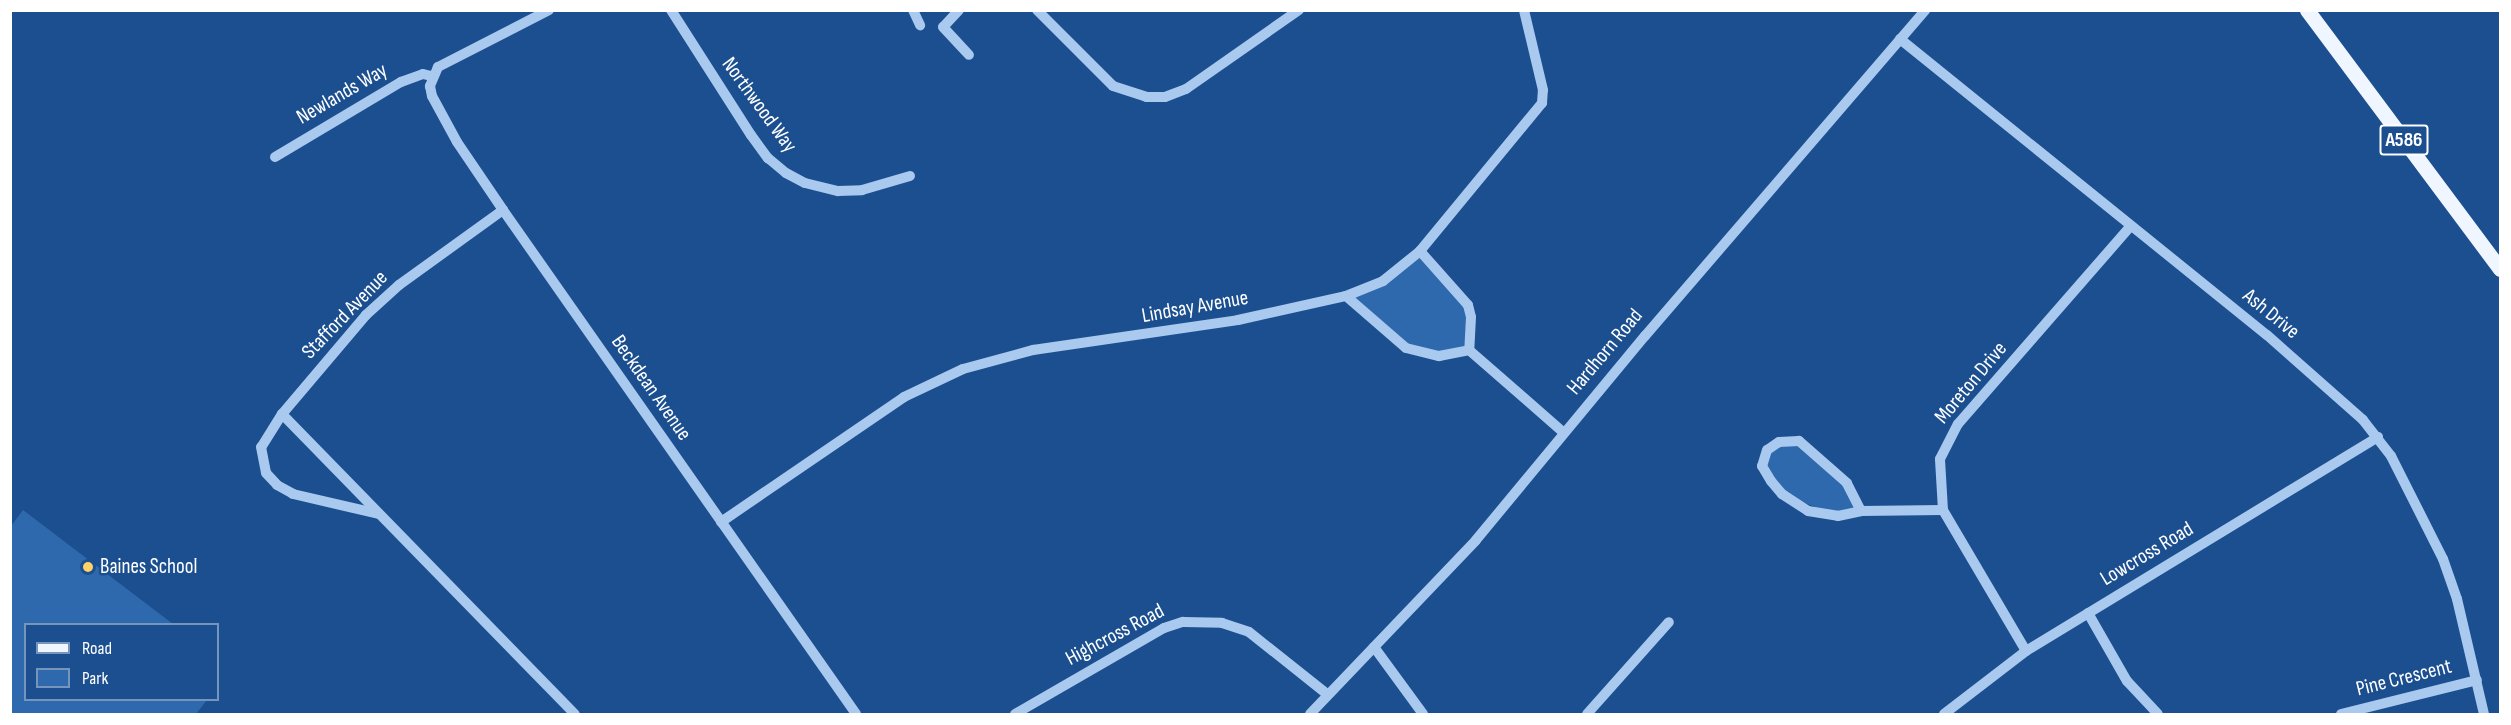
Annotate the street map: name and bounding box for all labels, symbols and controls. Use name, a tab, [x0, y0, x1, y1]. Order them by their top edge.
street label: Northwood Way	[716, 53, 802, 157]
street label: Newlands Way	[292, 58, 392, 130]
road number: A586	[2378, 123, 2430, 157]
street label: Stafford Avenue	[297, 266, 393, 364]
street label: Ash Drive	[2238, 284, 2304, 344]
street label: Lindsay Avenue	[1140, 285, 1250, 329]
street label: Hardhorn Road	[1562, 304, 1648, 400]
street label: Beckdean Avenue	[605, 330, 697, 446]
street label: Moreton Drive	[1929, 337, 2013, 429]
street label: Lowcross Road	[2096, 516, 2198, 592]
place label: Baines School	[100, 554, 197, 580]
marker: Baines School	[81, 560, 95, 574]
street label: Highcross Road	[1062, 599, 1168, 671]
legend	[24, 623, 219, 701]
text: Road	[82, 638, 112, 659]
street label: Pine Crescent	[2354, 654, 2454, 702]
text: Park	[82, 668, 108, 689]

